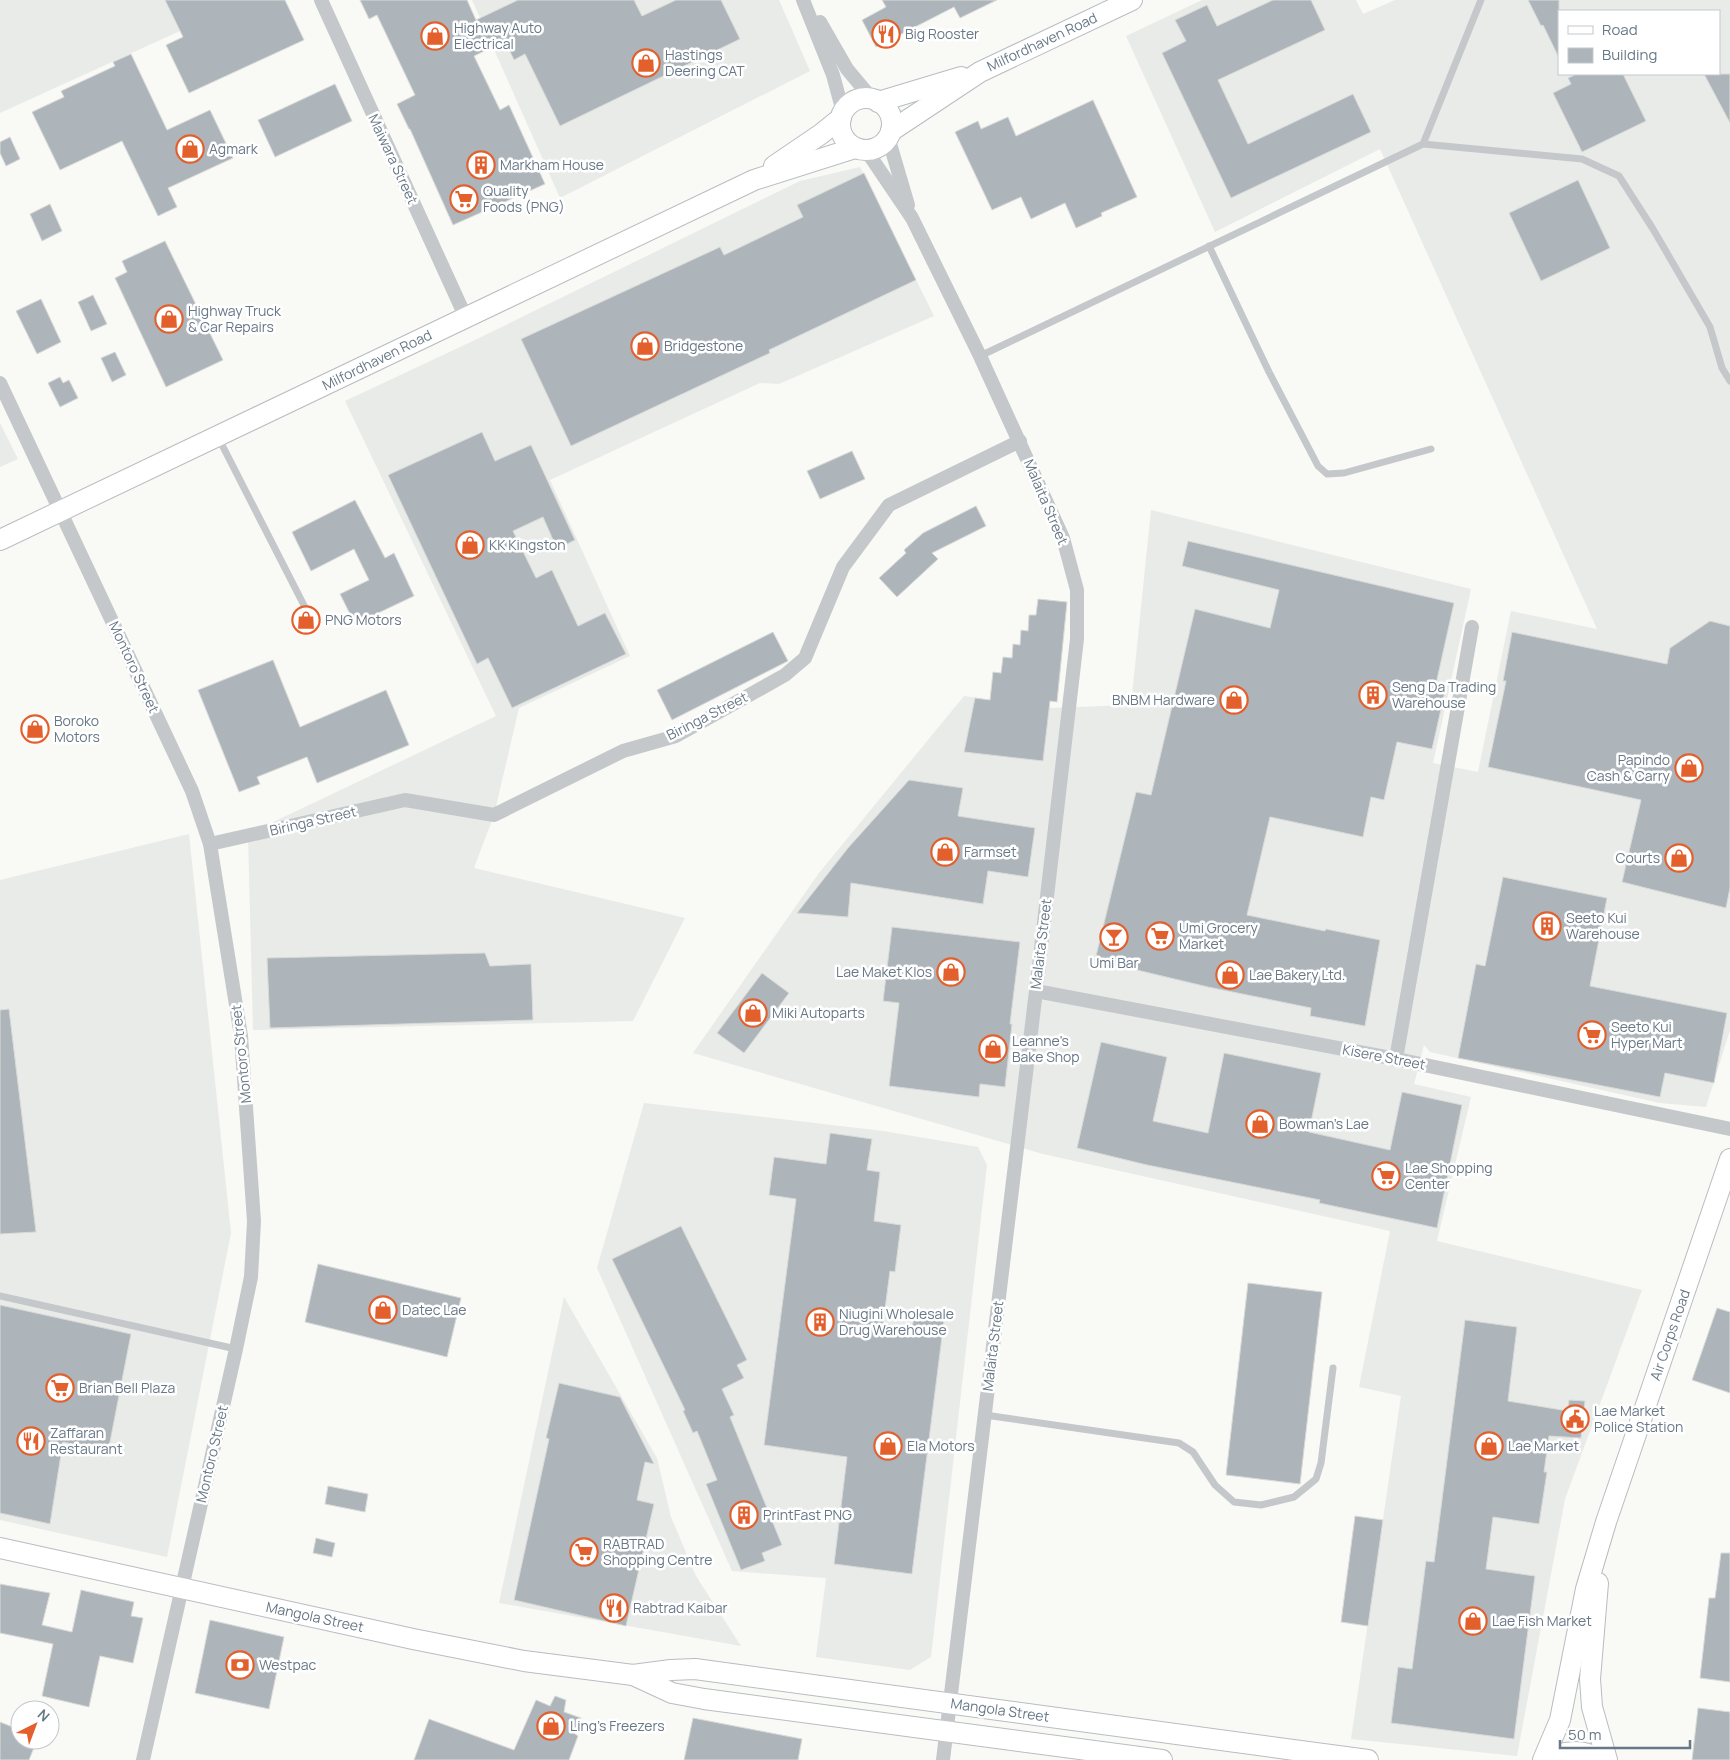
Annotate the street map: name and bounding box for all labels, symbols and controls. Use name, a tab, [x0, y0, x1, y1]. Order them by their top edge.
street label: Milfordhaven Road	[984, 8, 1100, 75]
legend	[1558, 10, 1720, 75]
place label: Highway Auto Electrical	[454, 18, 542, 53]
restaurant icon: Big Rooster	[871, 19, 901, 49]
text: Road	[1602, 19, 1638, 40]
shop icon: Highway Auto Electrical	[420, 21, 450, 51]
place label: Big Rooster	[905, 24, 979, 43]
text: Building	[1602, 44, 1657, 65]
place label: Hastings Deering CAT	[665, 45, 745, 80]
shop icon: Hastings Deering CAT	[631, 48, 661, 78]
street label: Maiwara Street	[364, 111, 423, 207]
shop icon: Agmark	[175, 134, 205, 164]
place label: Agmark	[209, 139, 259, 158]
building icon: Markham House	[466, 150, 496, 180]
place label: Markham House	[500, 155, 604, 174]
place label: Quality Foods (PNG)	[483, 181, 565, 216]
supermarket icon: Quality Foods (PNG)	[449, 184, 479, 214]
place label: Highway Truck & Car Repairs	[188, 301, 282, 336]
shop icon: Highway Truck & Car Repairs	[154, 304, 184, 334]
street label: Milfordhaven Road	[319, 325, 435, 394]
shop icon: Bridgestone	[630, 331, 660, 361]
place label: Bridgestone	[664, 336, 743, 355]
street label: Malaita Street	[1020, 456, 1073, 548]
shop icon: KK Kingston	[455, 530, 485, 560]
place label: KK Kingston	[489, 535, 566, 554]
shop icon: PNG Motors	[291, 605, 321, 635]
place label: PNG Motors	[325, 610, 401, 629]
street label: Montoro Street	[105, 618, 164, 716]
place label: Seng Da Trading Warehouse	[1392, 677, 1496, 712]
building icon: Seng Da Trading Warehouse	[1358, 680, 1388, 710]
shop icon: BNBM Hardware	[1219, 685, 1249, 715]
street label: Biringa Street	[663, 687, 751, 744]
place label: BNBM Hardware	[1112, 690, 1215, 709]
place label: Boroko Motors	[54, 711, 100, 746]
shop icon: Boroko Motors	[20, 714, 50, 744]
place label: Papindo Cash & Carry	[1587, 750, 1671, 785]
shop icon: Papindo Cash & Carry	[1674, 753, 1704, 783]
street label: Biringa Street	[268, 801, 359, 840]
shop icon: Farmset	[930, 837, 960, 867]
place label: Farmset	[964, 842, 1017, 861]
shop icon: Courts	[1664, 843, 1694, 873]
place label: Courts	[1615, 848, 1660, 867]
street label: Malaita Street	[1026, 897, 1056, 990]
place label: Seeto Kui Warehouse	[1566, 908, 1640, 943]
building icon: Seeto Kui Warehouse	[1532, 911, 1562, 941]
place label: Umi Grocery Market	[1179, 918, 1259, 953]
supermarket icon: Umi Grocery Market	[1145, 921, 1175, 951]
bar icon: Umi Bar	[1099, 922, 1129, 952]
place label: Umi Bar	[1089, 953, 1139, 972]
shop icon: Lae Maket Klos	[936, 957, 966, 987]
shop icon: Lae Bakery Ltd.	[1215, 960, 1245, 990]
place label: Lae Maket Klos	[836, 962, 932, 981]
place label: Lae Bakery Ltd.	[1249, 965, 1345, 984]
shop icon: Miki Autoparts	[738, 998, 768, 1028]
street label: Montoro Street	[226, 1003, 255, 1104]
place label: Miki Autoparts	[772, 1003, 865, 1022]
place label: Seeto Kui Hyper Mart	[1611, 1017, 1683, 1052]
supermarket icon: Seeto Kui Hyper Mart	[1577, 1020, 1607, 1050]
place label: Leanne's Bake Shop	[1012, 1031, 1080, 1066]
shop icon: Leanne's Bake Shop	[978, 1034, 1008, 1064]
street label: Kisere Street	[1341, 1039, 1428, 1074]
shop icon: Bowman's Lae	[1245, 1109, 1275, 1139]
place label: Bowman's Lae	[1279, 1114, 1369, 1133]
place label: Lae Shopping Center	[1405, 1158, 1493, 1193]
supermarket icon: Lae Shopping Center	[1371, 1161, 1401, 1191]
street label: Air Corps Road	[1645, 1287, 1694, 1383]
shop icon: Datec Lae	[368, 1295, 398, 1325]
street label: Malaita Street	[978, 1299, 1008, 1392]
place label: Datec Lae	[402, 1300, 466, 1319]
place label: Niugini Wholesale Drug Warehouse	[839, 1304, 954, 1339]
building icon: Niugini Wholesale Drug Warehouse	[805, 1307, 835, 1337]
supermarket icon: Brian Bell Plaza	[45, 1373, 75, 1403]
place label: Brian Bell Plaza	[79, 1378, 175, 1397]
place label: Lae Market Police Station	[1594, 1401, 1683, 1436]
street label: Montoro Street	[191, 1403, 232, 1504]
public building icon: Lae Market Police Station	[1560, 1404, 1590, 1434]
place label: Zaffaran Restaurant	[50, 1423, 123, 1458]
restaurant icon: Zaffaran Restaurant	[16, 1426, 46, 1456]
shop icon: Ela Motors	[873, 1431, 903, 1461]
shop icon: Lae Market	[1474, 1431, 1504, 1461]
place label: Ela Motors	[907, 1436, 975, 1455]
place label: Lae Market	[1508, 1436, 1579, 1455]
building icon: PrintFast PNG	[729, 1500, 759, 1530]
place label: PrintFast PNG	[763, 1505, 852, 1524]
place label: RABTRAD Shopping Centre	[603, 1534, 712, 1569]
supermarket icon: RABTRAD Shopping Centre	[569, 1537, 599, 1567]
restaurant icon: Rabtrad Kaibar	[599, 1593, 629, 1623]
street label: Mangola Street	[265, 1597, 366, 1636]
place label: Rabtrad Kaibar	[633, 1598, 728, 1617]
shop icon: Lae Fish Market	[1458, 1606, 1488, 1636]
place label: Lae Fish Market	[1492, 1611, 1592, 1630]
bank icon: Westpac	[225, 1650, 255, 1680]
place label: Westpac	[259, 1655, 316, 1674]
street label: Mangola Street	[950, 1693, 1051, 1726]
north arrow	[10, 1700, 60, 1750]
text: N	[34, 1705, 54, 1725]
shop icon: Ling's Freezers	[536, 1711, 566, 1741]
place label: Ling's Freezers	[570, 1716, 665, 1735]
scale bar	[1560, 1718, 1690, 1750]
text: 50 m	[1568, 1724, 1602, 1745]

